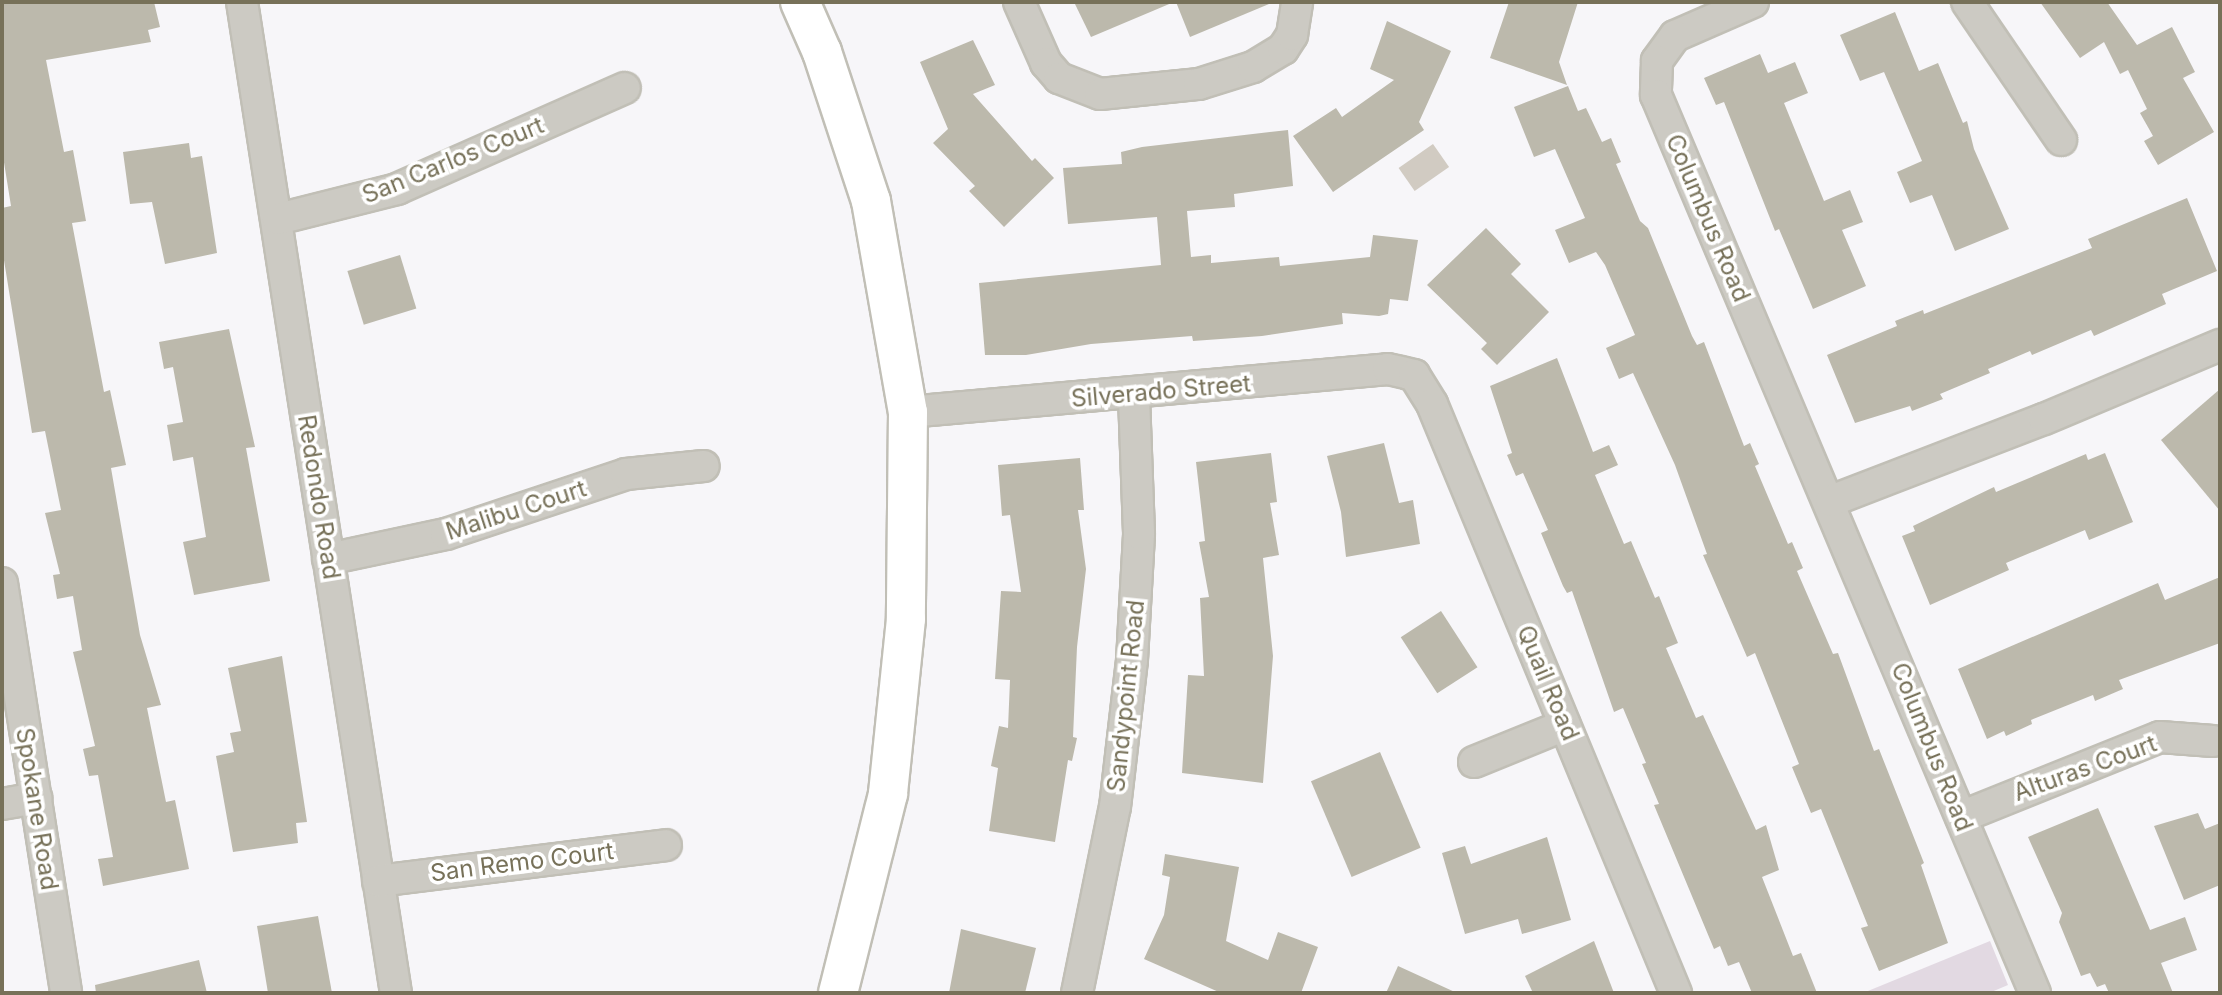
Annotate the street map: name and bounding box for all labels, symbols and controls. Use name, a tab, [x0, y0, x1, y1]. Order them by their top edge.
street label: San Carlos Court	[358, 110, 548, 210]
street label: Columbus Road	[1660, 130, 1756, 306]
street label: Silverado Street	[1070, 369, 1252, 413]
street label: Redondo Road	[292, 413, 346, 581]
street label: Malibu Court	[442, 474, 590, 546]
street label: Sandypoint Road	[1102, 599, 1150, 793]
street label: Quail Road	[1511, 621, 1585, 745]
street label: Columbus Road	[1885, 659, 1979, 835]
street label: Spokane Road	[10, 726, 64, 892]
street label: Alturas Court	[2010, 729, 2160, 807]
street label: San Remo Court	[429, 836, 615, 888]

